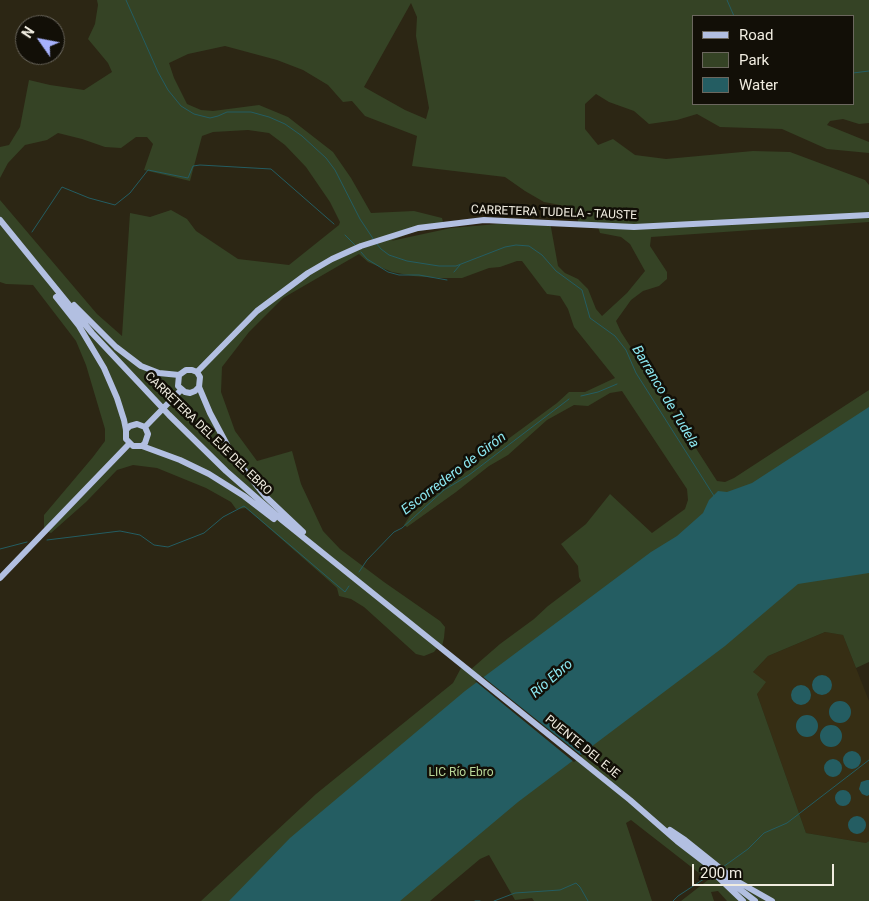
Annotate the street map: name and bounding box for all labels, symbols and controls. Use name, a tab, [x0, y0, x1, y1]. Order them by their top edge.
north arrow	[15, 15, 65, 65]
legend	[692, 15, 854, 105]
text: N	[19, 24, 38, 41]
text: Road	[739, 26, 773, 44]
text: Park	[739, 51, 769, 69]
text: Water	[739, 76, 778, 94]
street label: CARRETERA TUDELA - TAUSTE	[471, 203, 637, 223]
water label: Barranco de Tudela	[628, 343, 702, 451]
street label: CARRETERA DEL EJE DEL EBRO	[141, 369, 275, 499]
water label: Escorredero de Girón	[398, 429, 510, 519]
water label: Río Ebro	[527, 656, 577, 702]
street label: PUENTE DEL EJE	[542, 712, 622, 782]
park label: LIC Río Ebro	[428, 766, 494, 780]
scale bar	[694, 854, 836, 886]
text: 200 m	[700, 864, 742, 882]

